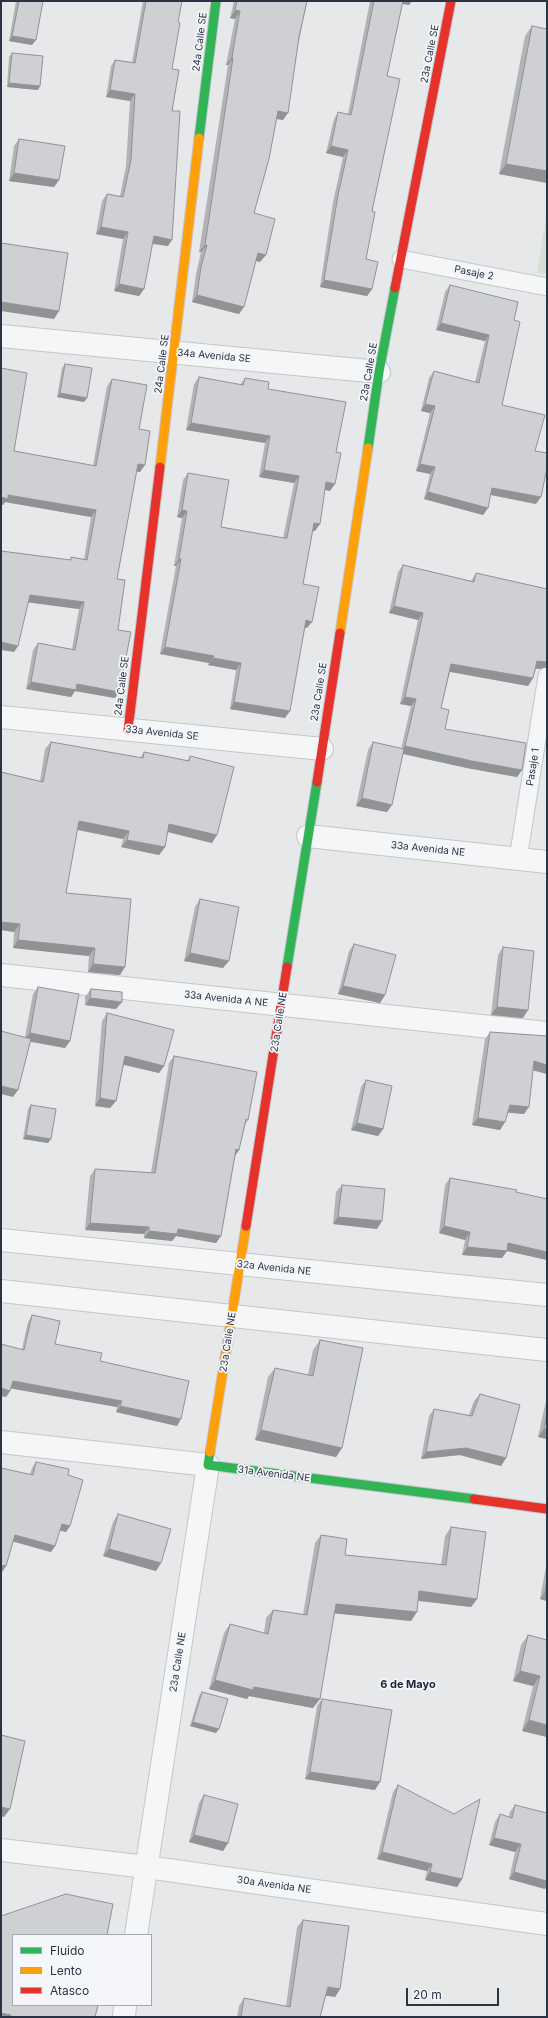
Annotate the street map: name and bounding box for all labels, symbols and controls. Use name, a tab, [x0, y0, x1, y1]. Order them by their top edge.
street label: 24a Calle SE	[190, 12, 210, 72]
street label: 23a Calle SE	[418, 24, 442, 84]
street label: Pasaje 2	[453, 263, 495, 283]
street label: 24a Calle SE	[152, 334, 172, 394]
street label: 23a Calle SE	[358, 342, 380, 402]
street label: 34a Avenida SE	[177, 347, 251, 365]
street label: 24a Calle SE	[112, 656, 132, 716]
street label: 23a Calle SE	[308, 662, 330, 722]
street label: 33a Avenida SE	[125, 723, 199, 743]
street label: Pasaje 1	[524, 747, 542, 787]
street label: 33a Avenida NE	[390, 839, 466, 859]
street label: 33a Avenida A NE	[183, 989, 269, 1009]
street label: 23a Calle NE	[268, 991, 290, 1053]
street label: 32a Avenida NE	[236, 1258, 312, 1278]
street label: 23a Calle NE	[217, 1311, 239, 1373]
street label: 31a Avenida NE	[237, 1464, 311, 1484]
street label: 23a Calle NE	[167, 1631, 189, 1693]
district label: 6 de Mayo	[380, 1678, 436, 1692]
street label: 30a Avenida NE	[236, 1874, 312, 1896]
legend	[12, 1934, 152, 2006]
text: Fluido	[50, 1943, 85, 1958]
text: Lento	[50, 1963, 82, 1978]
scale bar	[408, 1980, 501, 2006]
text: Atasco	[50, 1983, 89, 1998]
text: 20 m	[413, 1987, 442, 2002]

